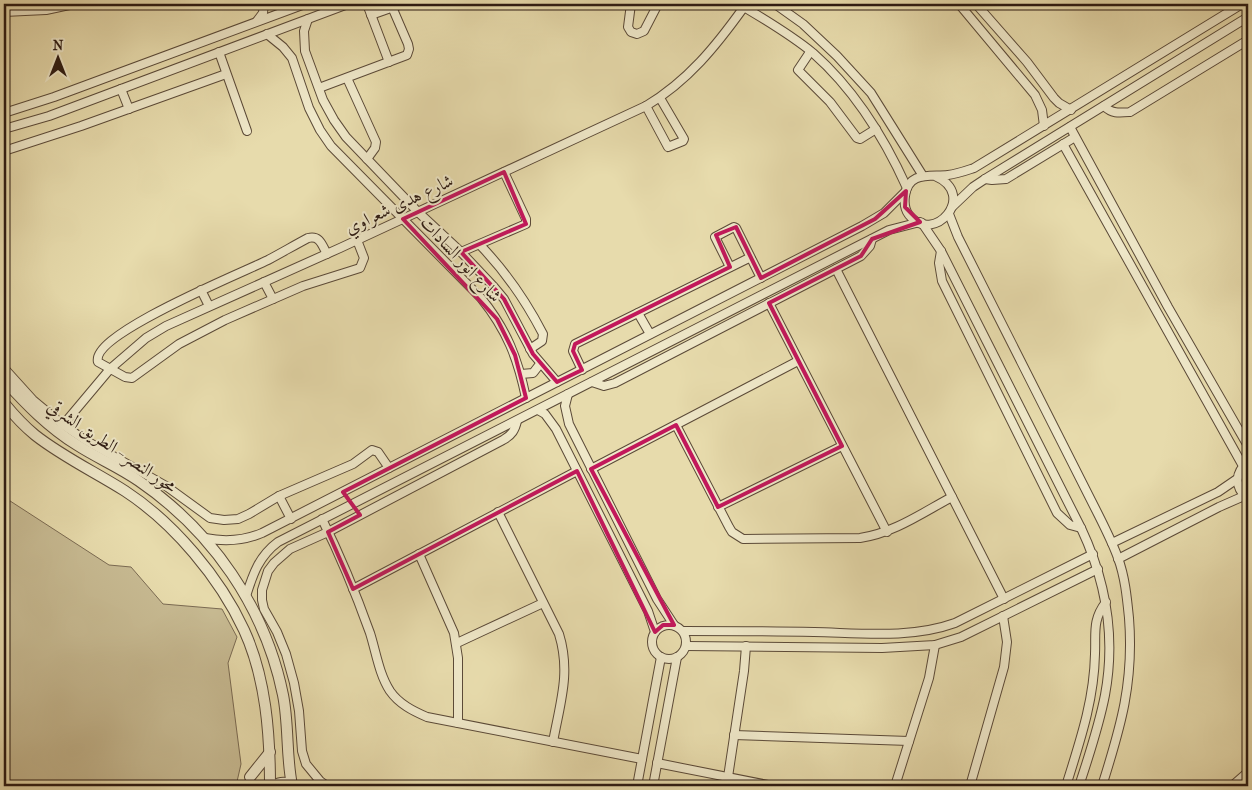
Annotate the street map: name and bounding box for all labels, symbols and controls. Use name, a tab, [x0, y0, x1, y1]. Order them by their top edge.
north arrow	[32, 32, 82, 82]
text: N	[53, 37, 64, 54]
street label: شارع هدى شعراوي	[342, 170, 458, 242]
street label: شارع انور السادات	[413, 212, 506, 309]
street label: محور النصر - الطريق الشرقي	[41, 395, 180, 501]

